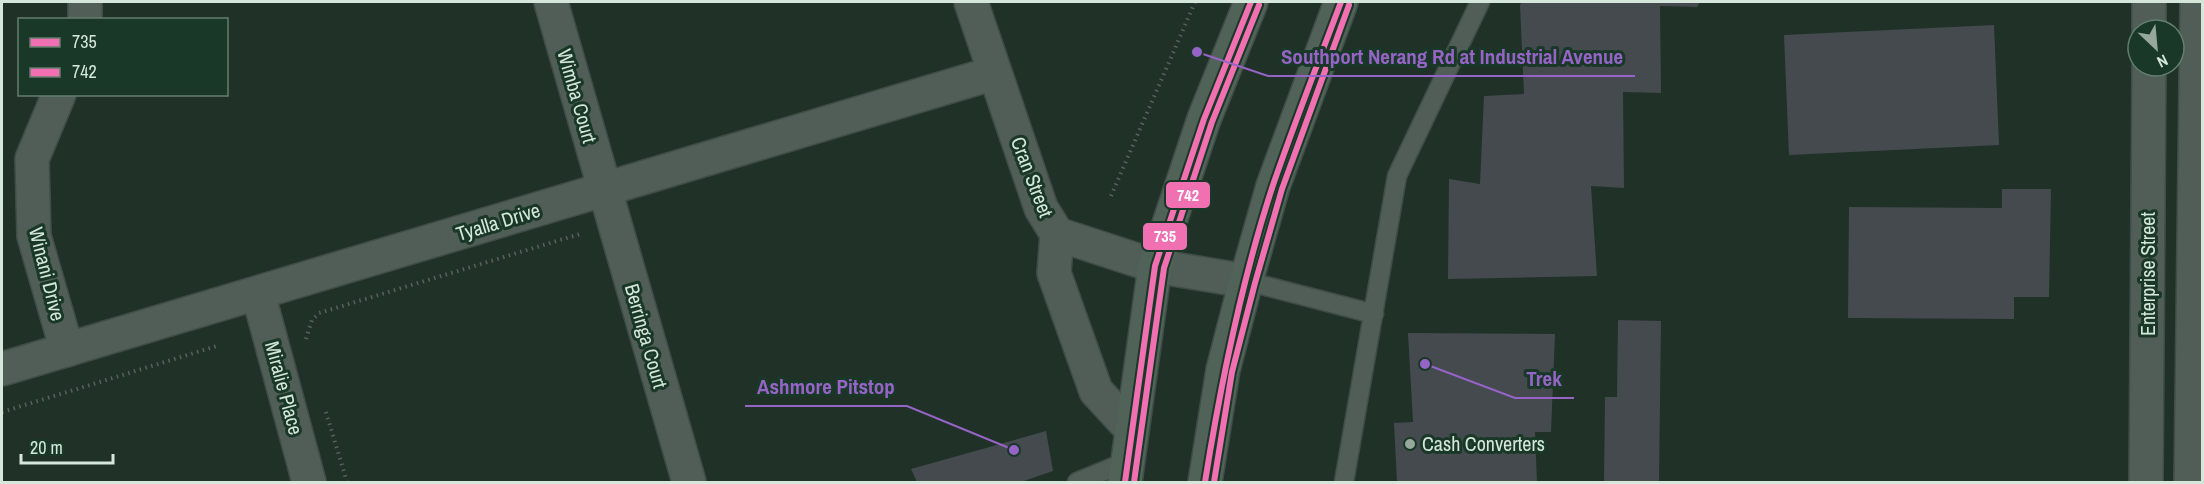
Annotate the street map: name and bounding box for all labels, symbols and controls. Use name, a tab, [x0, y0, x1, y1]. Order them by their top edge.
legend	[18, 18, 228, 96]
north arrow	[2126, 18, 2186, 78]
text: 735	[72, 29, 97, 54]
callout: Southport Nerang Rd at Industrial Avenue	[1268, 37, 1635, 76]
text: Southport Nerang Rd at Industrial Avenue	[1281, 42, 1623, 71]
street label: Wimba Court	[551, 46, 604, 146]
text: N	[2153, 50, 2172, 73]
text: 742	[72, 59, 97, 84]
street label: Cran Street	[1005, 133, 1060, 221]
line badge: 742	[1165, 181, 1211, 209]
text: 742	[1177, 184, 1199, 206]
street label: Tyalla Drive	[453, 196, 543, 247]
street label: Enterprise Street	[2134, 212, 2161, 336]
line badge: 735	[1142, 222, 1188, 251]
street label: Winani Drive	[23, 224, 72, 324]
text: 735	[1154, 225, 1176, 247]
street label: Berringa Court	[619, 280, 674, 392]
street label: Miralie Place	[259, 338, 310, 438]
callout: Trek	[1515, 359, 1574, 398]
text: Trek	[1526, 364, 1562, 393]
callout: Ashmore Pitstop	[745, 367, 907, 406]
text: Ashmore Pitstop	[757, 372, 895, 401]
scale bar	[21, 427, 112, 465]
place label: Cash Converters	[1422, 430, 1545, 457]
text: 20 m	[30, 435, 63, 460]
marker: Cash Converters	[1403, 437, 1417, 451]

